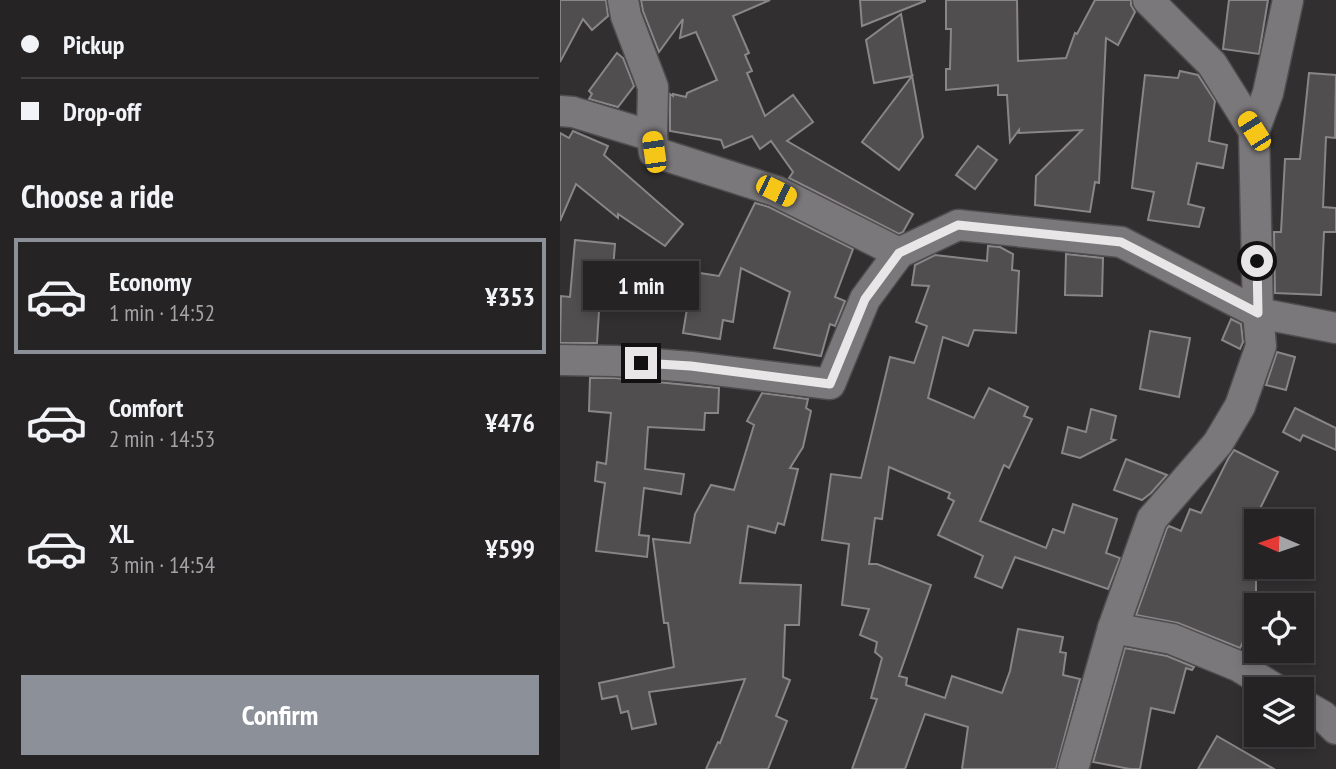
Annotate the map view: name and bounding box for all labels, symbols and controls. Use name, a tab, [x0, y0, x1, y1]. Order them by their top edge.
text: Pickup	[63, 28, 124, 61]
text: Drop-off	[63, 95, 141, 128]
car	[1234, 108, 1275, 154]
car	[641, 130, 668, 174]
car	[753, 172, 800, 210]
text: Choose a ride	[21, 175, 174, 217]
route start	[1241, 245, 1273, 277]
callout: 1 min	[583, 262, 699, 310]
icon: car	[25, 265, 88, 328]
text: Economy	[109, 265, 191, 298]
text: 1 min	[618, 271, 664, 300]
text: ¥353	[485, 280, 535, 313]
text: 1 min · 14:52	[109, 298, 215, 327]
route end	[625, 347, 657, 379]
icon: car	[25, 391, 88, 454]
text: Comfort	[109, 391, 183, 424]
text: ¥476	[485, 406, 535, 439]
text: 2 min · 14:53	[109, 424, 215, 453]
north arrow	[1244, 509, 1314, 579]
map controls	[1244, 509, 1314, 747]
icon: car	[25, 517, 88, 580]
text: XL	[109, 517, 134, 550]
text: ¥599	[485, 532, 535, 565]
text: 3 min · 14:54	[109, 550, 215, 579]
button: locate	[1244, 593, 1314, 663]
button: Confirm	[21, 675, 539, 755]
button: layers	[1244, 677, 1314, 747]

